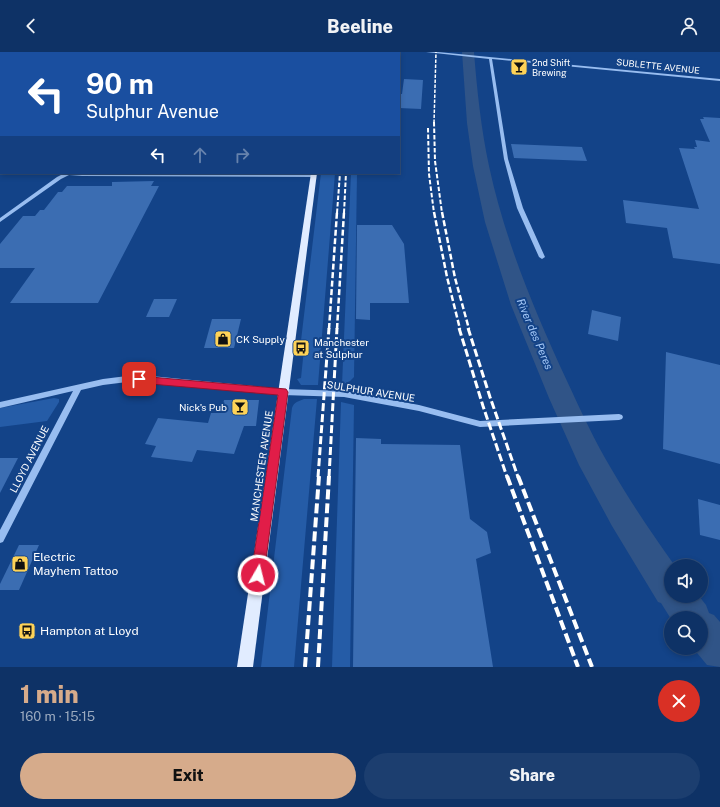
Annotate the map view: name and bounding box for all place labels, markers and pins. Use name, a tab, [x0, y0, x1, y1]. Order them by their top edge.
bar icon: 2nd Shift Brewing	[509, 57, 529, 77]
place label: 2nd Shift Brewing	[532, 57, 571, 78]
shop icon: CK Supply	[213, 329, 233, 349]
place label: CK Supply	[236, 333, 285, 345]
place label: Manchester at Sulphur	[314, 336, 369, 360]
bus stop icon: Manchester at Sulphur	[291, 338, 311, 358]
pin	[122, 362, 156, 396]
bar icon: Nick's Pub	[230, 397, 250, 417]
place label: Nick's Pub	[179, 401, 227, 413]
place label: Electric Mayhem Tattoo	[33, 550, 119, 578]
shop icon: Electric Mayhem Tattoo	[10, 554, 30, 574]
bus stop icon: Hampton at Lloyd	[17, 621, 37, 641]
place label: Hampton at Lloyd	[40, 624, 139, 638]

